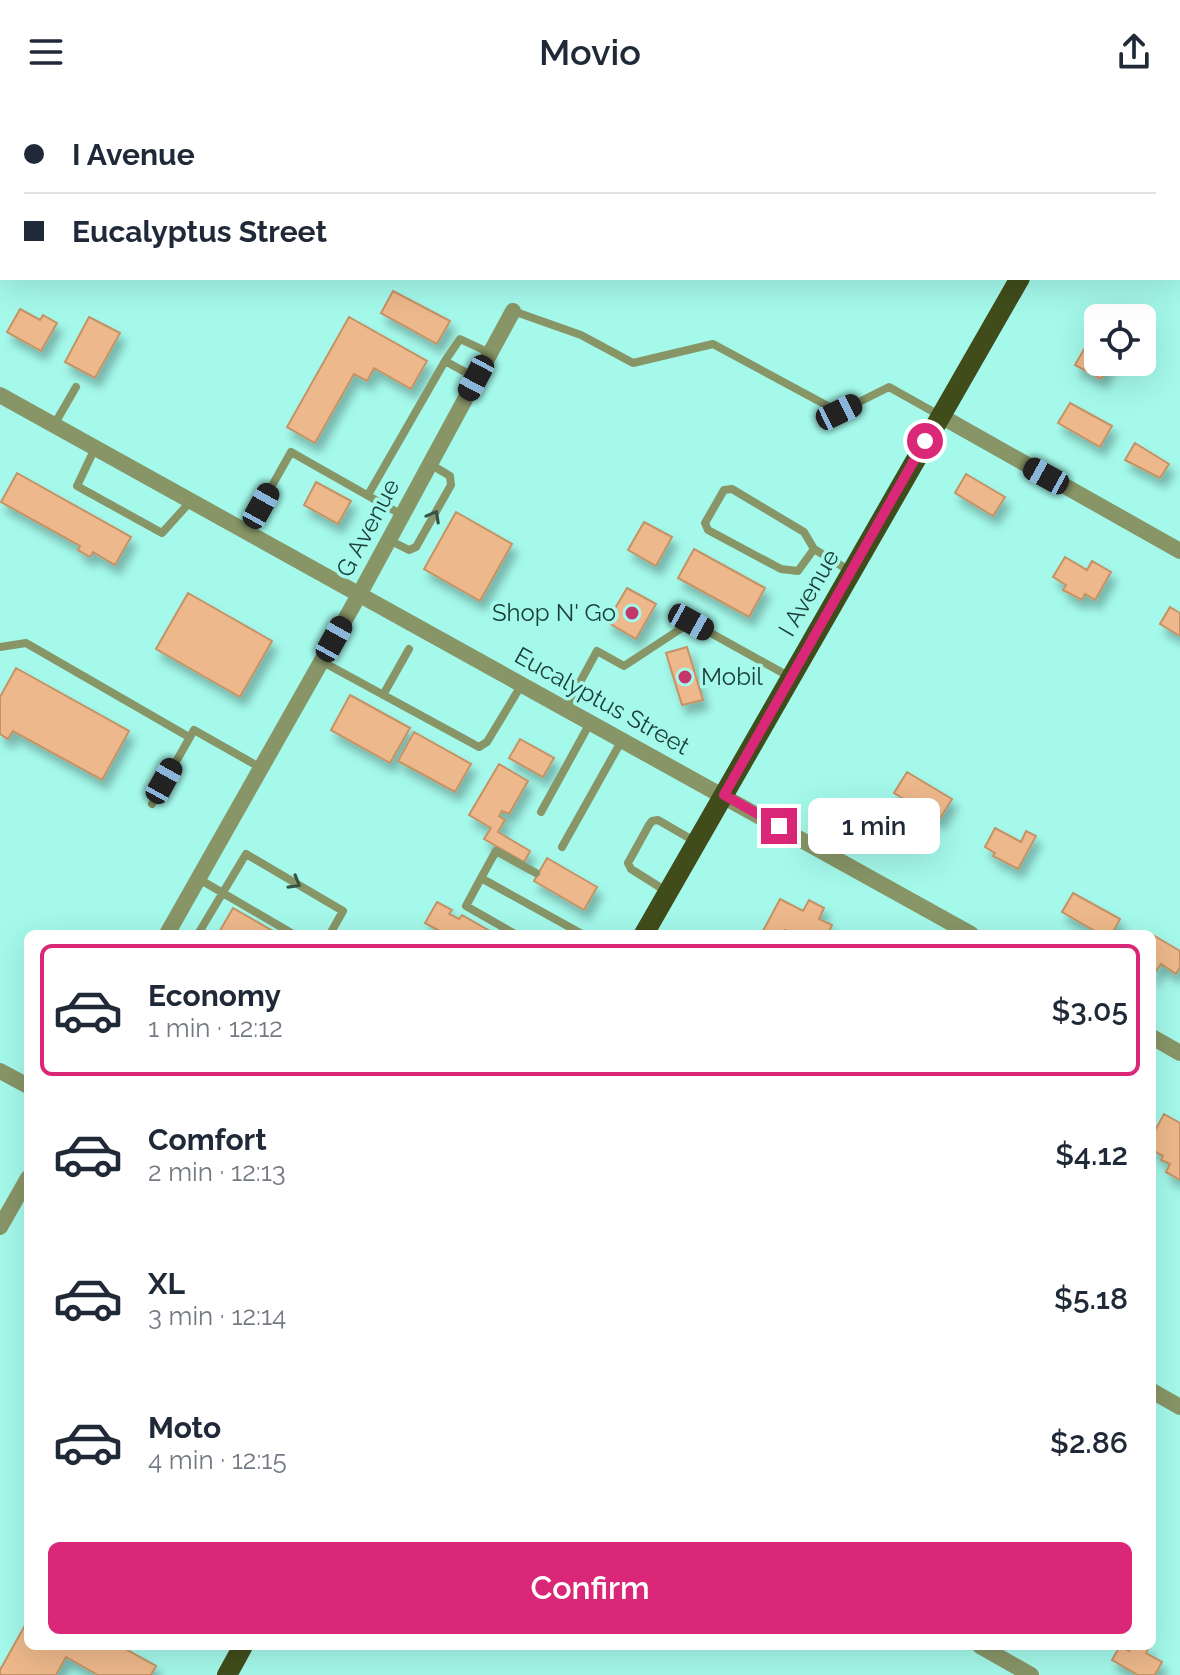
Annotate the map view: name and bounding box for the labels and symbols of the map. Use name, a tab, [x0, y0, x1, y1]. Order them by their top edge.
car	[454, 351, 498, 405]
car	[812, 391, 866, 433]
route start	[907, 423, 943, 459]
car	[1019, 454, 1073, 498]
street label: G Avenue	[330, 474, 405, 582]
car	[239, 479, 283, 533]
one-way arrow	[424, 510, 440, 525]
street label: I Avenue	[772, 544, 845, 641]
place label: Shop N' Go	[492, 598, 616, 627]
car	[664, 600, 718, 644]
marker: Shop N' Go	[623, 604, 641, 622]
car	[312, 612, 356, 666]
street label: Eucalyptus Street	[510, 641, 695, 761]
place label: Mobil	[701, 662, 763, 691]
marker: Mobil	[676, 668, 694, 686]
car	[142, 754, 186, 808]
callout: 1 min	[807, 798, 939, 854]
route end	[761, 808, 797, 844]
one-way arrow	[286, 873, 301, 889]

